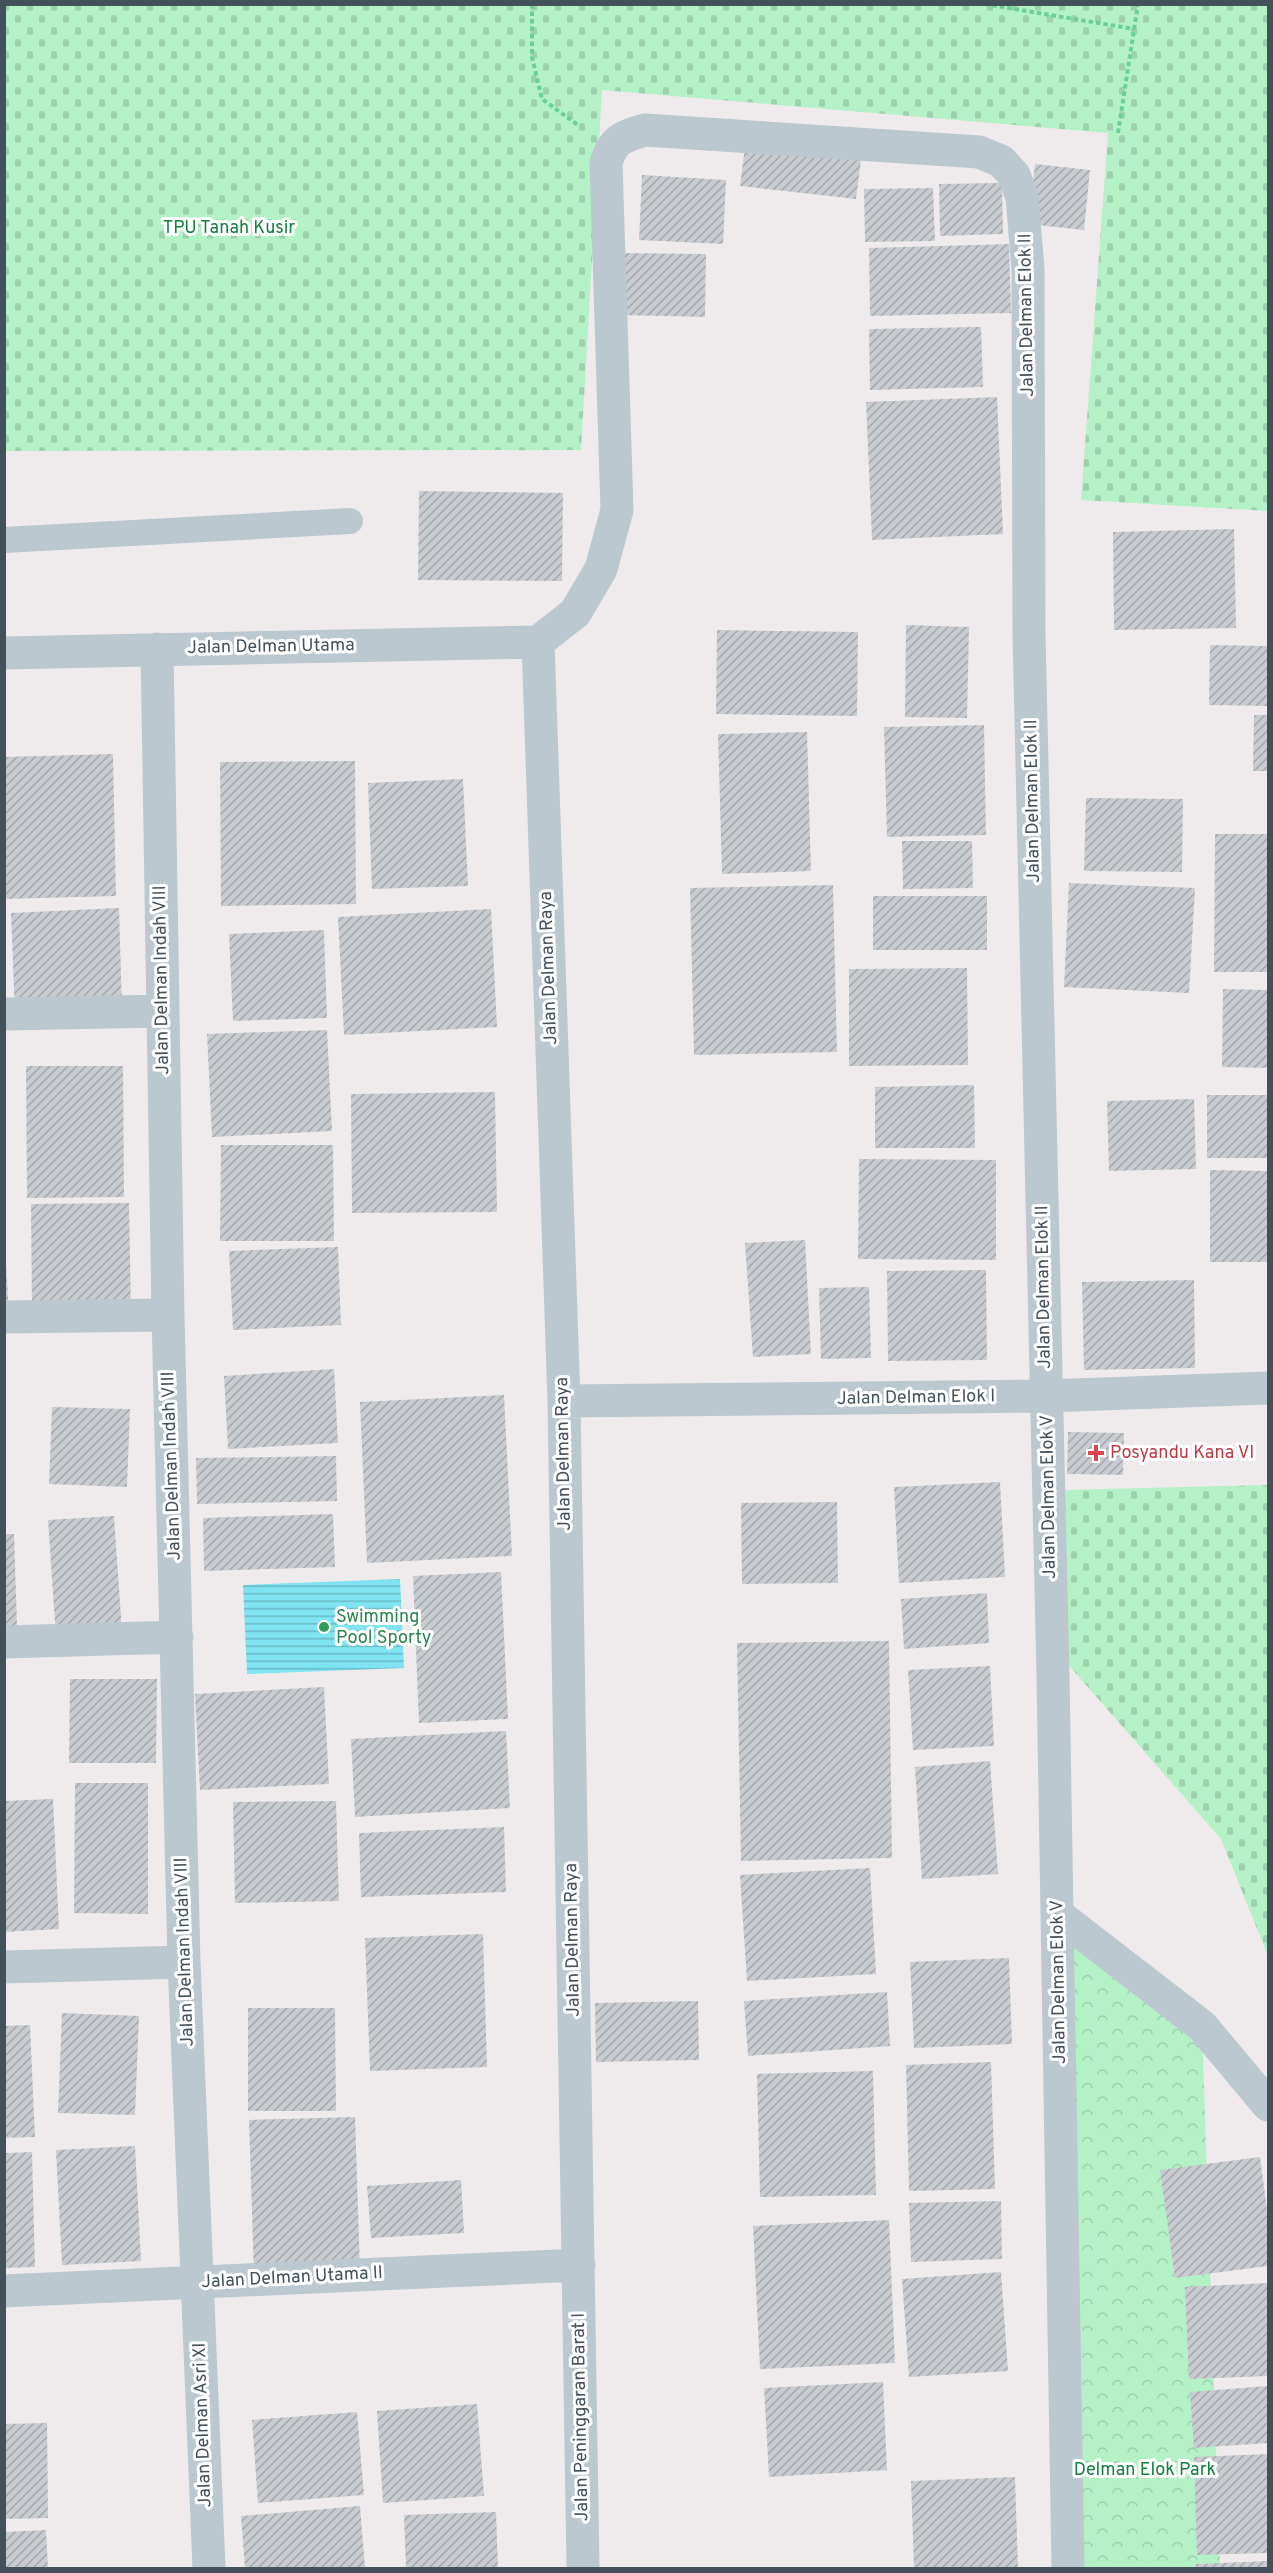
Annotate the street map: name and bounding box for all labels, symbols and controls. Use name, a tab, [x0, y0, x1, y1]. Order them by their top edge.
park label: TPU Tanah Kusir	[163, 217, 295, 240]
street label: Jalan Delman Elok II	[1014, 233, 1040, 397]
street label: Jalan Delman Utama	[187, 634, 355, 660]
street label: Jalan Delman Elok II	[1020, 719, 1046, 883]
street label: Jalan Delman Indah VIII	[149, 885, 175, 1075]
street label: Jalan Delman Raya	[535, 891, 563, 1045]
street label: Jalan Delman Elok II	[1031, 1205, 1057, 1369]
street label: Jalan Delman Indah VIII	[157, 1371, 187, 1561]
street label: Jalan Delman Raya	[551, 1377, 577, 1531]
street label: Jalan Delman Elok I	[837, 1385, 995, 1411]
street label: Jalan Delman Elok V	[1036, 1415, 1062, 1579]
place label: Posyandu Kana VI	[1110, 1442, 1254, 1465]
marker: Posyandu Kana VI	[1087, 1444, 1105, 1462]
place label: Swimming Pool Sporty	[336, 1606, 431, 1650]
marker: Swimming Pool Sporty	[317, 1620, 331, 1634]
street label: Jalan Delman Indah VIII	[170, 1857, 200, 2047]
street label: Jalan Delman Raya	[560, 1863, 586, 2017]
street label: Jalan Delman Elok V	[1046, 1900, 1072, 2064]
street label: Jalan Delman Utama II	[201, 2262, 383, 2294]
street label: Jalan Peninggaran Barat I	[568, 2312, 594, 2522]
street label: Jalan Delman Asri XI	[189, 2342, 217, 2508]
park label: Delman Elok Park	[1074, 2459, 1216, 2482]

